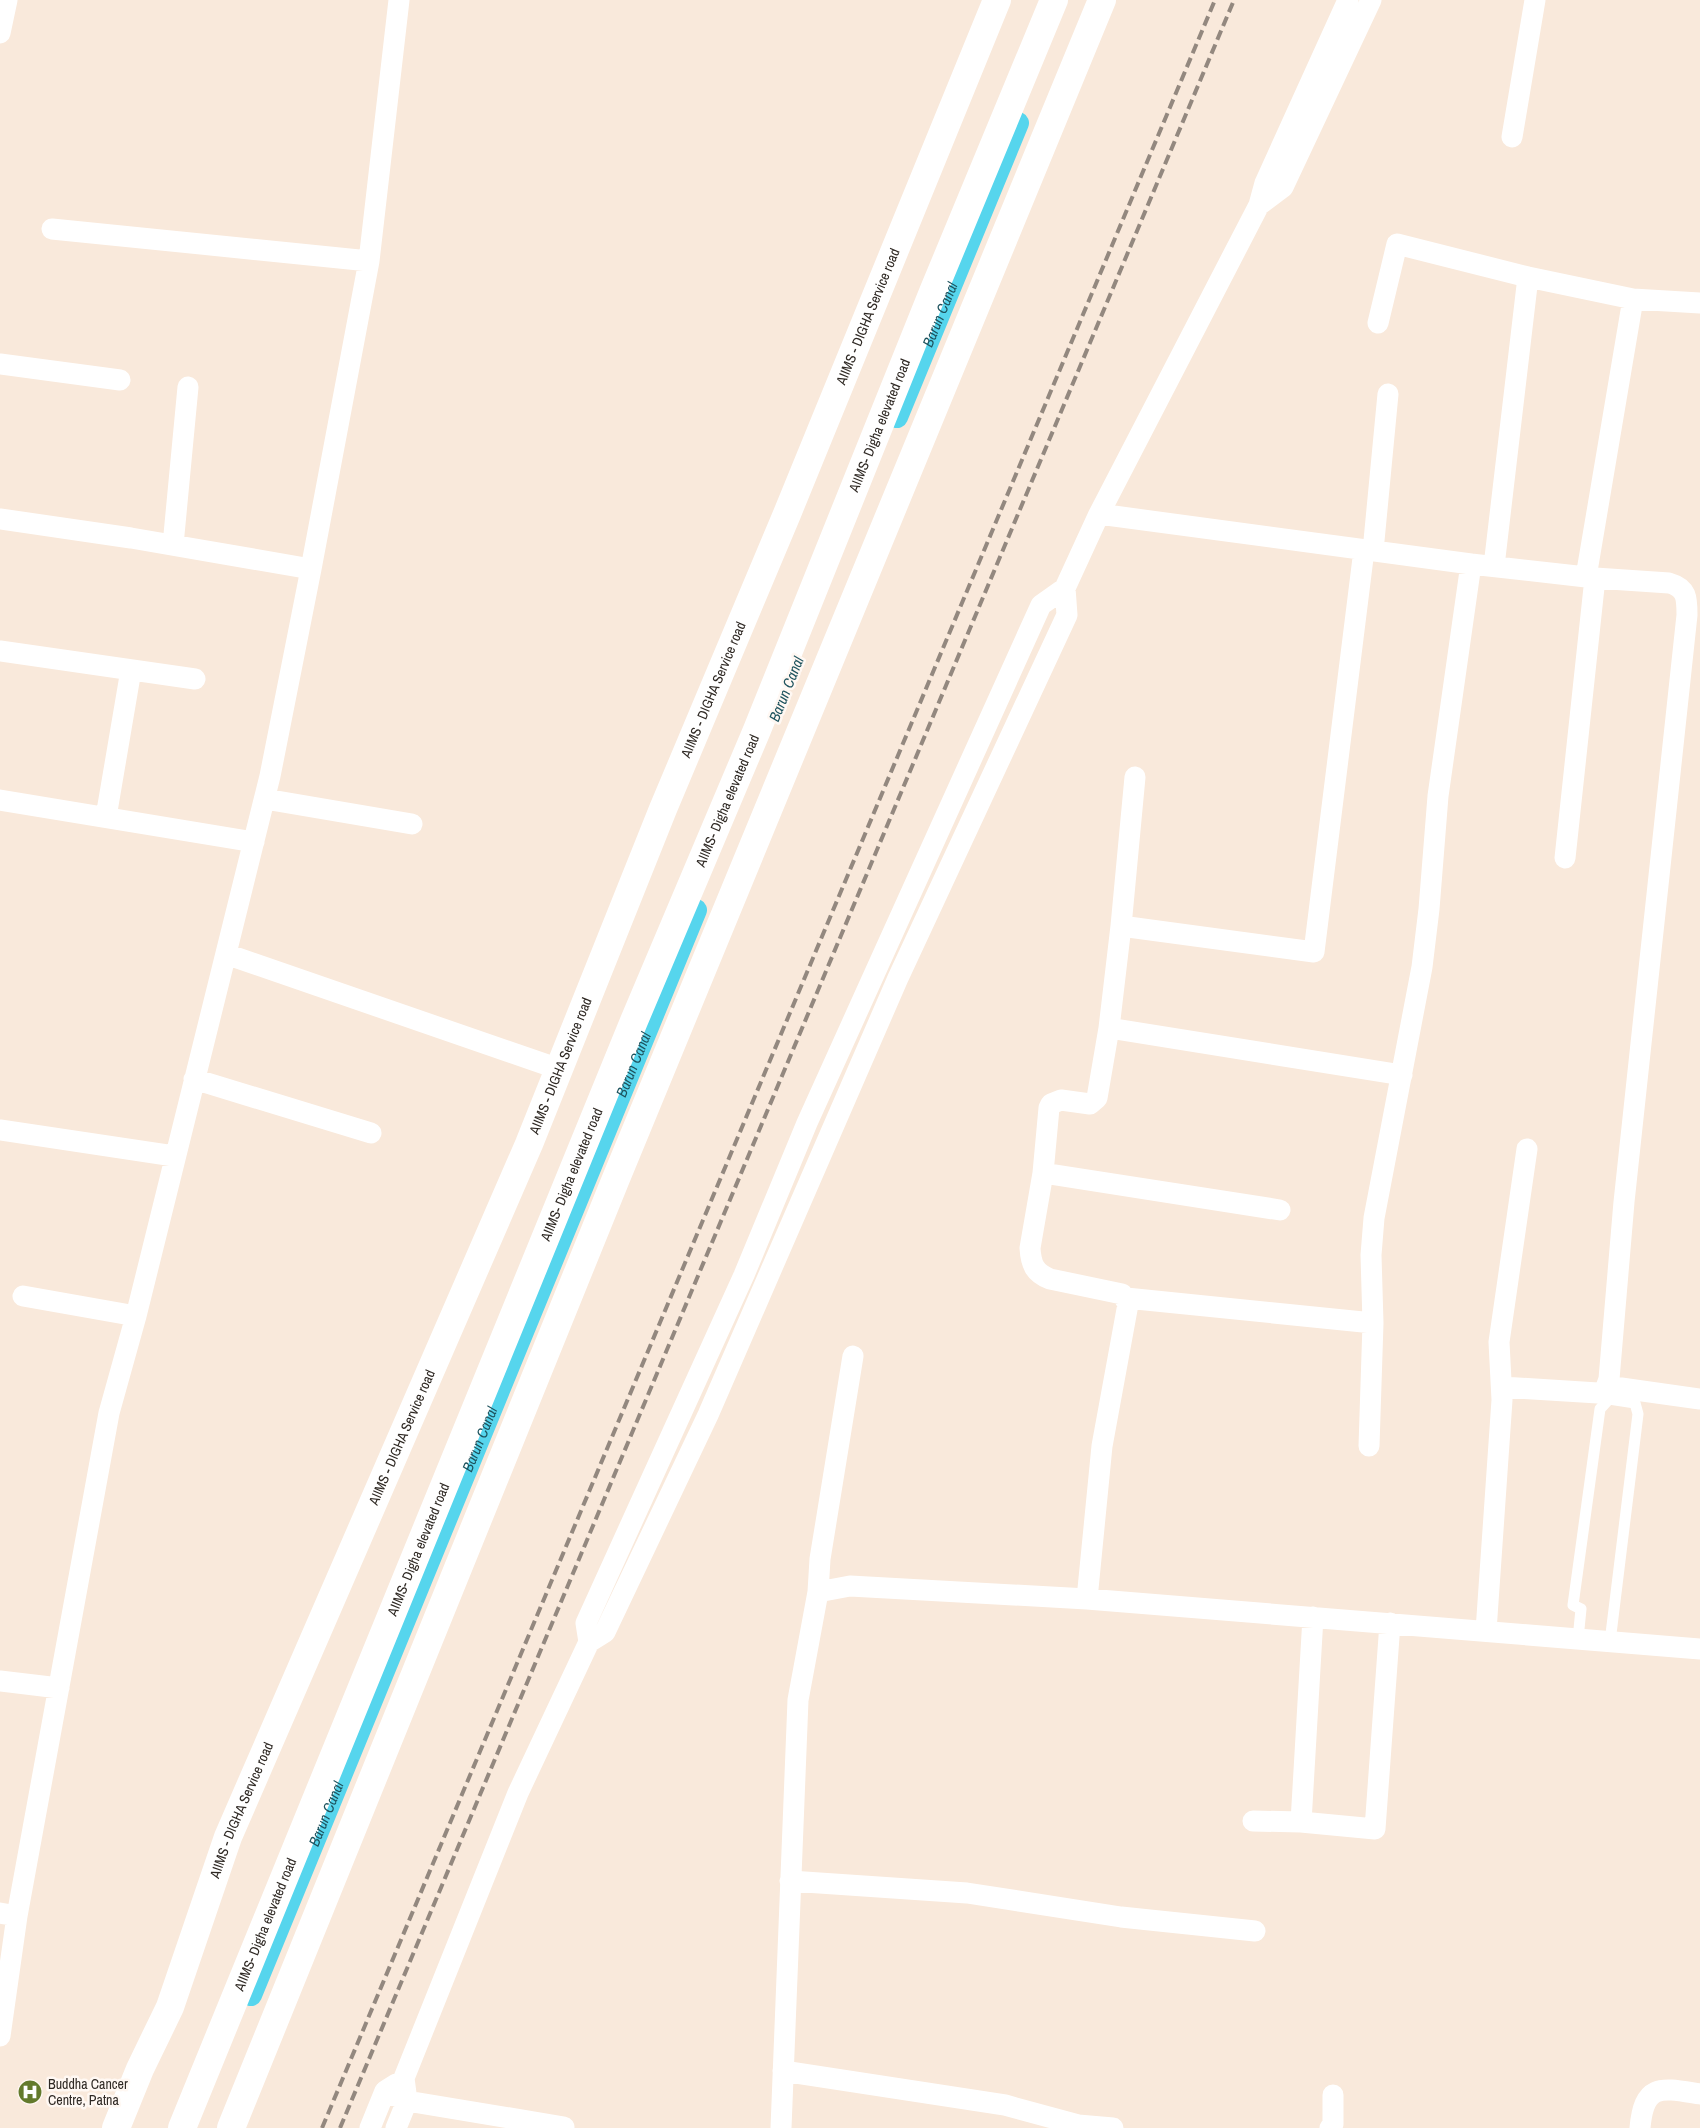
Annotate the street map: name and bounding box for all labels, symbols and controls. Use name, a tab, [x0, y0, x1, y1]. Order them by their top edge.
street label: AIIMS - DIGHA Service road	[831, 246, 904, 388]
water label: Barun Canal	[917, 278, 962, 350]
street label: AIIMS- Digha elevated road	[844, 356, 914, 495]
street label: AIIMS - DIGHA Service road	[676, 619, 750, 761]
water label: Barun Canal	[763, 653, 809, 725]
street label: AIIMS- Digha elevated road	[691, 732, 763, 870]
street label: AIIMS - DIGHA Service road	[525, 995, 596, 1138]
water label: Barun Canal	[610, 1028, 656, 1100]
street label: AIIMS- Digha elevated road	[536, 1105, 607, 1244]
street label: AIIMS - DIGHA Service road	[364, 1367, 439, 1509]
water label: Barun Canal	[456, 1403, 502, 1475]
street label: AIIMS- Digha elevated road	[383, 1480, 453, 1619]
street label: AIIMS - DIGHA Service road	[205, 1739, 277, 1882]
water label: Barun Canal	[303, 1778, 348, 1849]
street label: AIIMS- Digha elevated road	[230, 1855, 300, 1994]
place label: Buddha Cancer Centre, Patna	[48, 2075, 128, 2109]
hospital icon: Buddha Cancer Centre, Patna	[17, 2079, 43, 2105]

